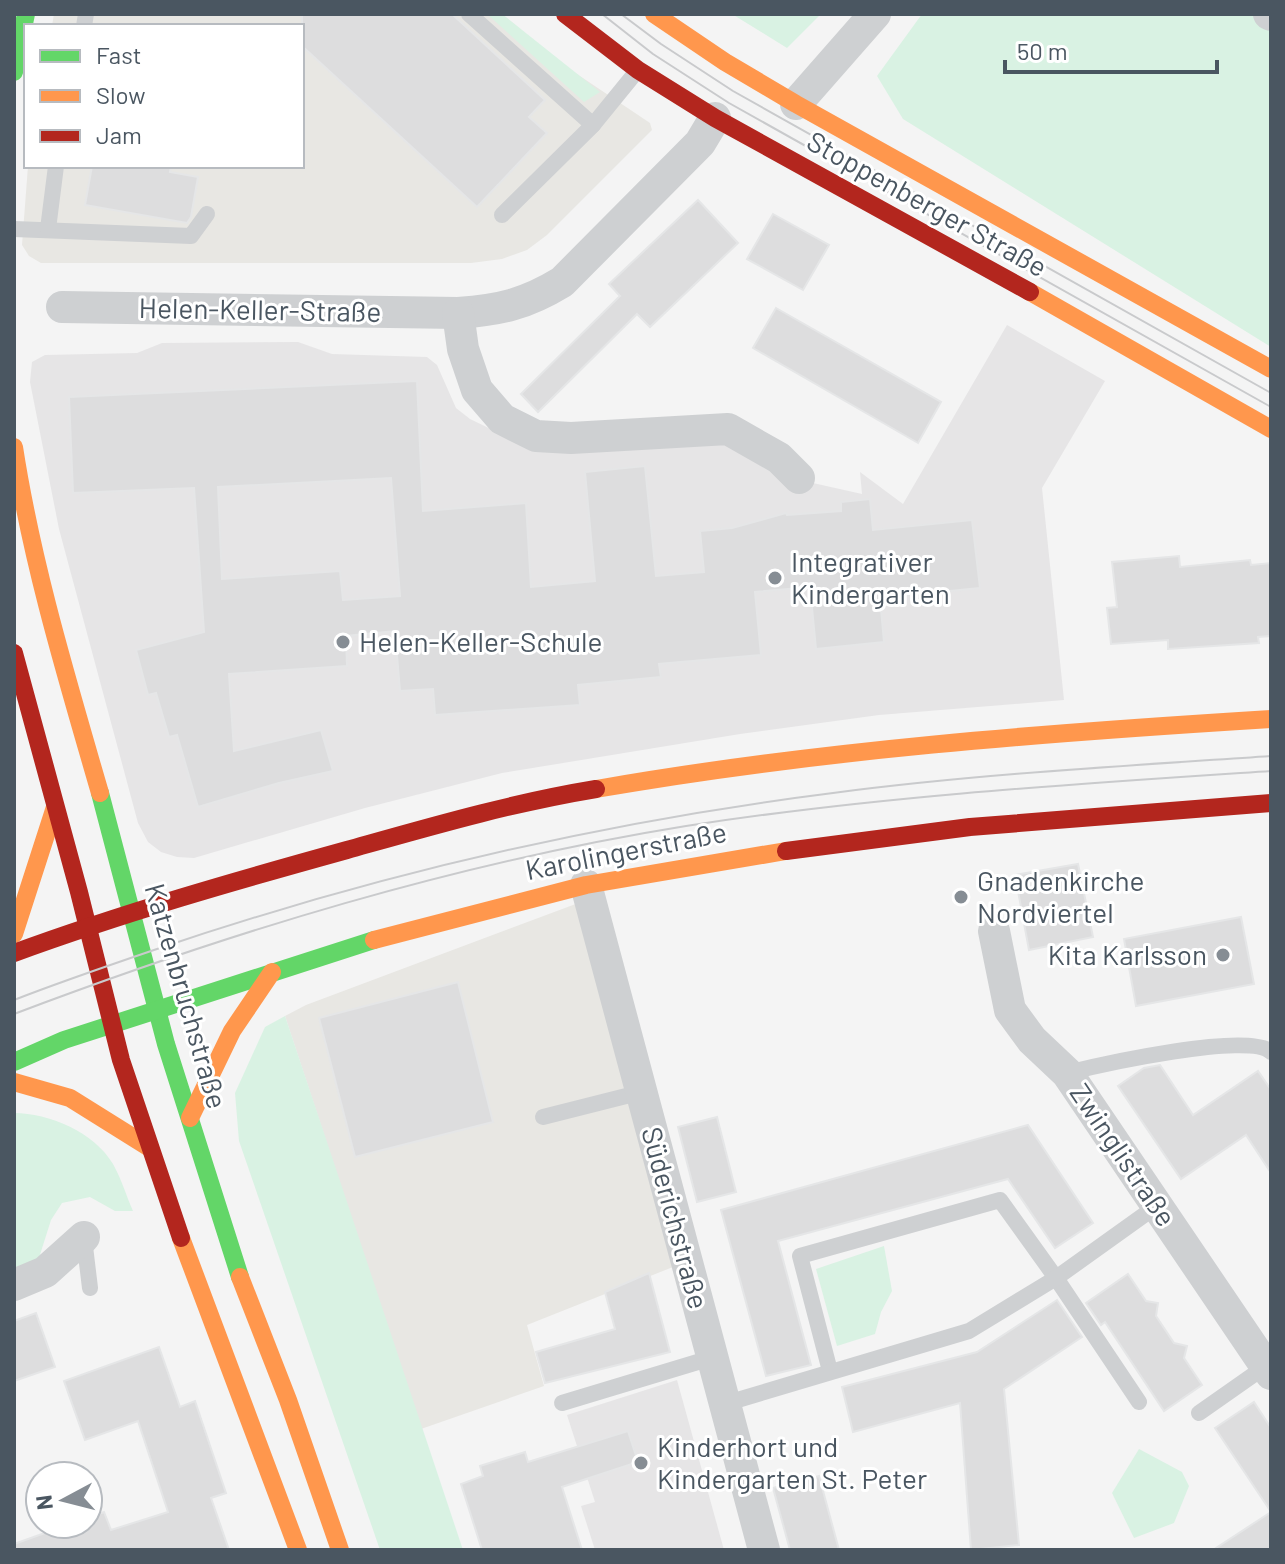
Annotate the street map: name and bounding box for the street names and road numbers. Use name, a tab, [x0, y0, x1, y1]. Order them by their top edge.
street label: Stoppenberger Straße	[802, 123, 1053, 283]
street label: Helen-Keller-Straße	[138, 290, 382, 328]
street label: Karolingerstraße	[522, 814, 729, 886]
street label: Katzenbruchstraße	[139, 879, 235, 1112]
street label: Zwinglistraße	[1064, 1077, 1184, 1232]
street label: Süderichstraße	[635, 1123, 717, 1313]

